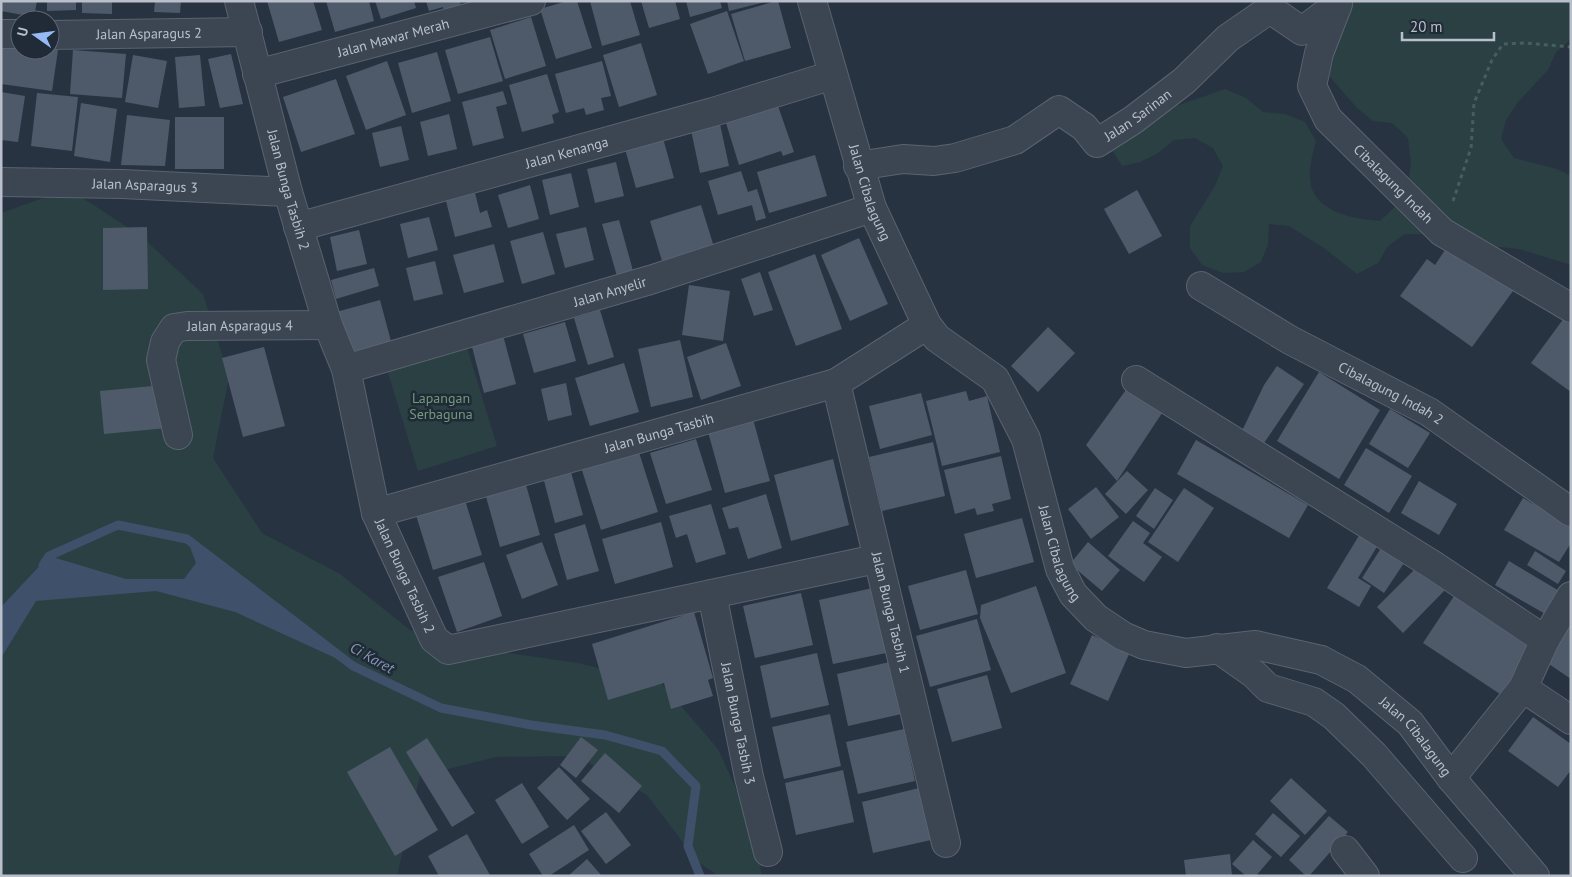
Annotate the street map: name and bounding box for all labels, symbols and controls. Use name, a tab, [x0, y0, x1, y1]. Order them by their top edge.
north arrow	[10, 10, 60, 60]
scale bar	[1402, 10, 1494, 42]
street label: Jalan Mawar Merah	[334, 14, 451, 61]
text: 20 m	[1410, 17, 1443, 36]
street label: Jalan Asparagus 2	[95, 24, 202, 43]
text: U	[13, 25, 32, 38]
street label: Jalan Sarinan	[1100, 85, 1175, 146]
street label: Jalan Bunga Tasbih 2	[263, 126, 314, 252]
street label: Jalan Kenanga	[522, 132, 610, 173]
street label: Cibalagung Indah	[1350, 140, 1437, 227]
street label: Jalan Cibalagung	[845, 141, 895, 244]
street label: Jalan Asparagus 3	[91, 174, 198, 197]
street label: Jalan Anyelir	[570, 272, 649, 311]
street label: Jalan Asparagus 4	[186, 316, 293, 335]
street label: Cibalagung Indah 2	[1335, 358, 1447, 428]
park label: Lapangan Serbaguna	[409, 389, 473, 423]
street label: Jalan Bunga Tasbih	[601, 409, 716, 457]
street label: Jalan Cibalagung	[1034, 502, 1085, 605]
street label: Jalan Bunga Tasbih 2	[370, 515, 439, 636]
street label: Jalan Bunga Tasbih 1	[867, 549, 914, 675]
water label: Ci Karet	[347, 638, 399, 678]
street label: Jalan Bunga Tasbih 3	[717, 660, 760, 786]
street label: Jalan Cibalagung	[1375, 692, 1456, 780]

